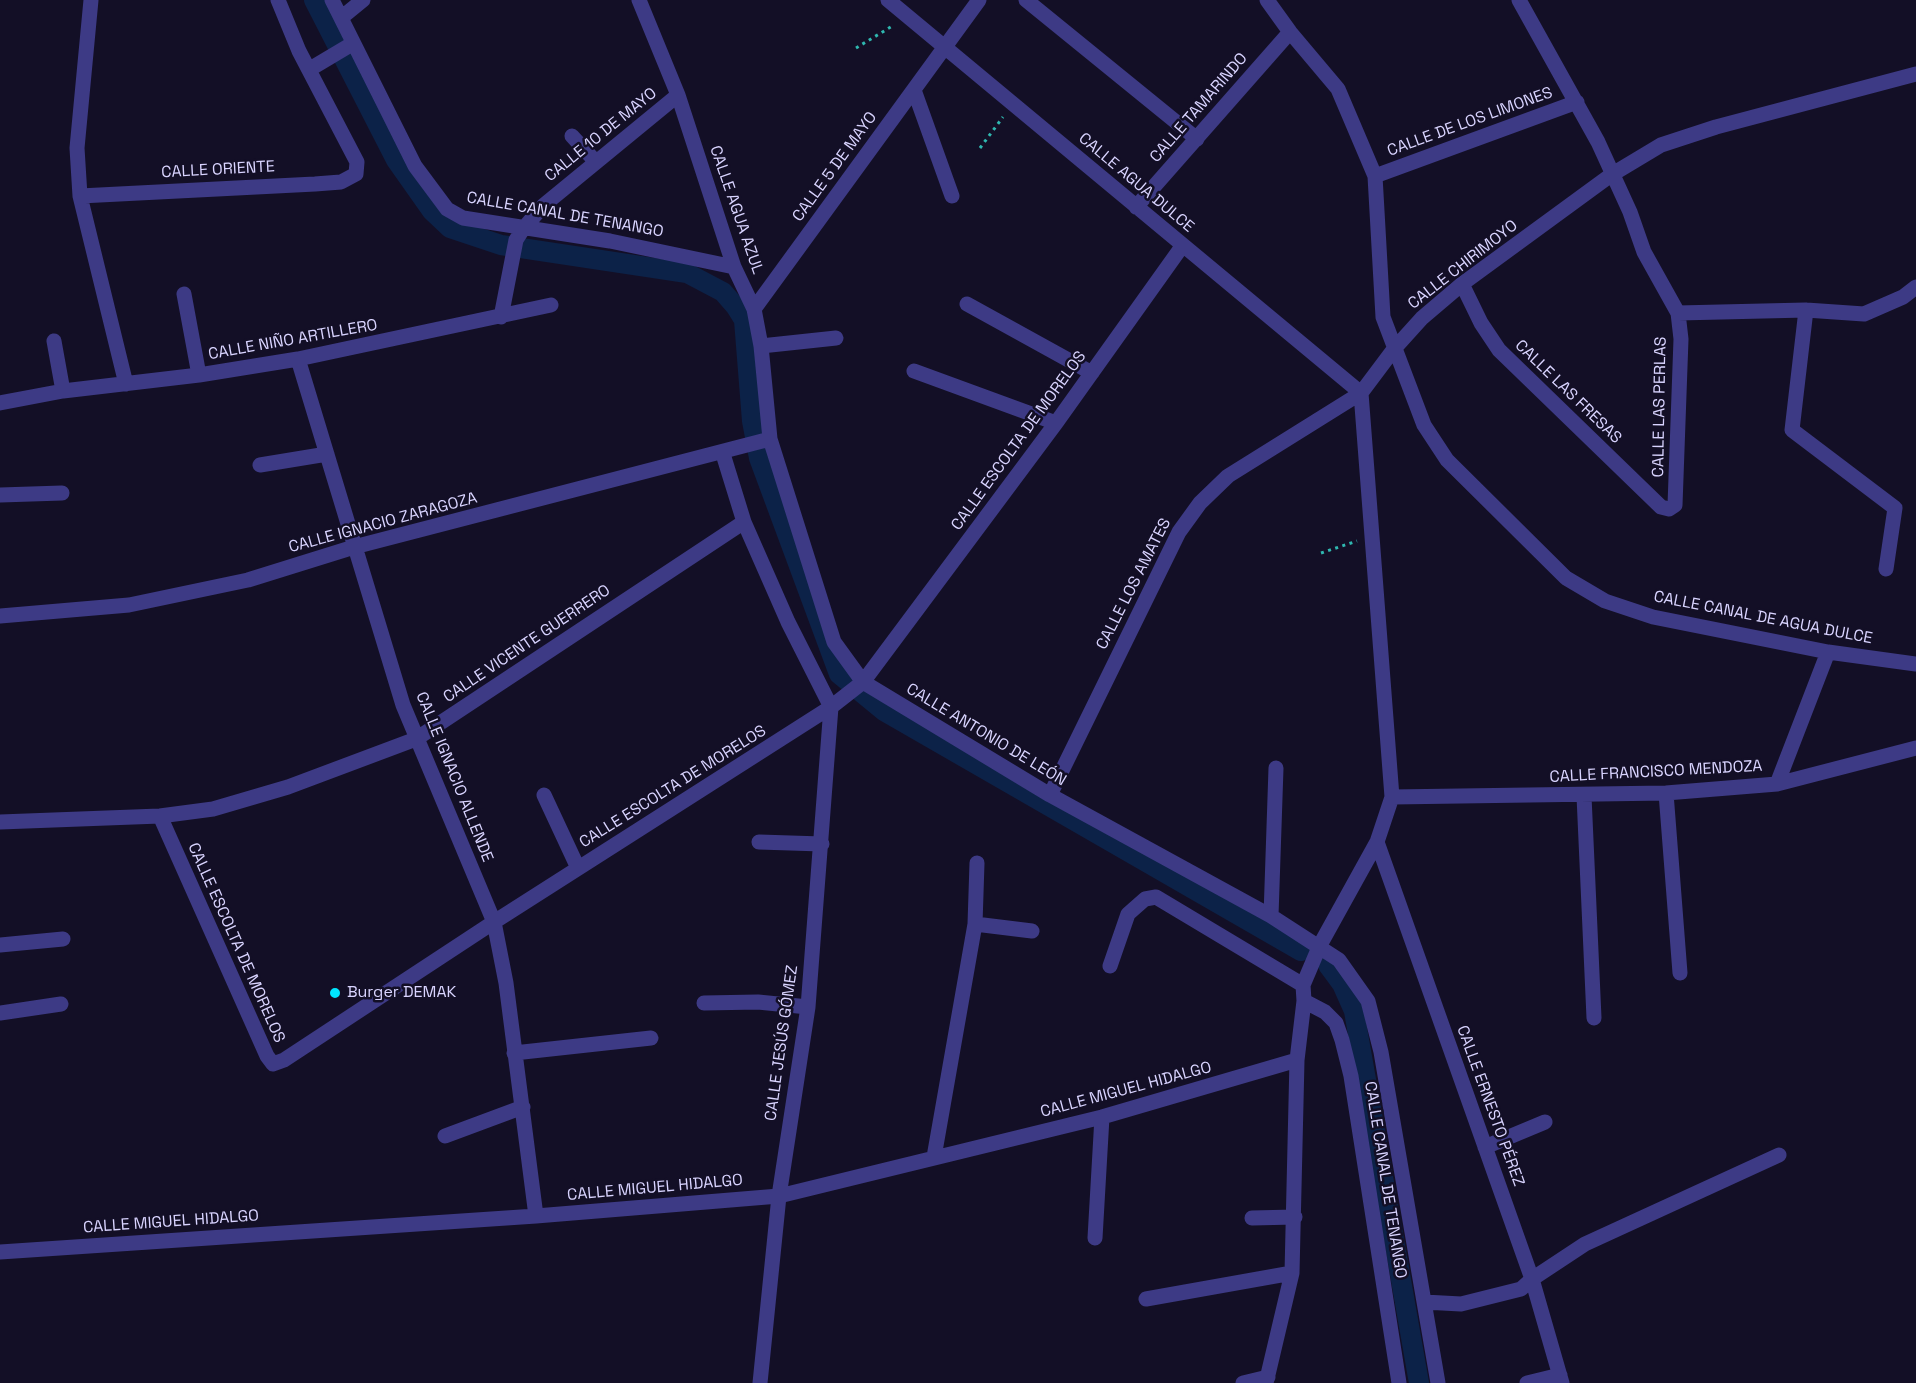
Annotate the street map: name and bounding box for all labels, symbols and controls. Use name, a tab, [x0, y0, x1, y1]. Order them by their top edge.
street label: CALLE TAMARINDO	[1146, 49, 1252, 167]
street label: CALLE DE LOS LIMONES	[1385, 83, 1555, 161]
street label: CALLE 10 DE MAYO	[541, 84, 661, 186]
street label: CALLE 5 DE MAYO	[789, 108, 881, 226]
street label: CALLE AGUA DULCE	[1074, 129, 1198, 237]
street label: CALLE AGUA AZUL	[705, 143, 767, 277]
street label: CALLE ORIENTE	[161, 157, 275, 183]
street label: CALLE CANAL DE TENANGO	[465, 188, 665, 242]
street label: CALLE CHIRIMOYO	[1404, 216, 1522, 314]
street label: CALLE NIÑO ARTILLERO	[207, 316, 379, 364]
street label: CALLE LAS FRESAS	[1511, 336, 1625, 448]
street label: CALLE LAS PERLAS	[1649, 336, 1671, 478]
street label: CALLE ESCOLTA DE MORELOS	[948, 348, 1090, 534]
street label: CALLE IGNACIO ZARAGOZA	[287, 489, 479, 557]
street label: CALLE LOS AMATES	[1093, 515, 1175, 653]
street label: CALLE VICENTE GUERRERO	[440, 581, 614, 707]
street label: CALLE CANAL DE AGUA DULCE	[1652, 587, 1874, 649]
street label: CALLE ANTONIO DE LEÓN	[902, 680, 1070, 790]
street label: CALLE IGNACIO ALLENDE	[411, 689, 497, 865]
street label: CALLE ESCOLTA DE MORELOS	[576, 721, 770, 853]
street label: CALLE FRANCISCO MENDOZA	[1549, 757, 1763, 787]
street label: CALLE ESCOLTA DE MORELOS	[183, 840, 289, 1046]
street label: CALLE JESÚS GÓMEZ	[762, 964, 802, 1122]
place label: Burger DEMAK	[347, 983, 456, 1003]
marker: Burger DEMAK	[328, 986, 342, 1000]
street label: CALLE ERNESTO PÉREZ	[1452, 1023, 1528, 1189]
street label: CALLE MIGUEL HIDALGO	[1038, 1058, 1214, 1122]
street label: CALLE CANAL DE TENANGO	[1360, 1080, 1410, 1280]
street label: CALLE MIGUEL HIDALGO	[566, 1171, 744, 1205]
street label: CALLE MIGUEL HIDALGO	[82, 1206, 260, 1238]

